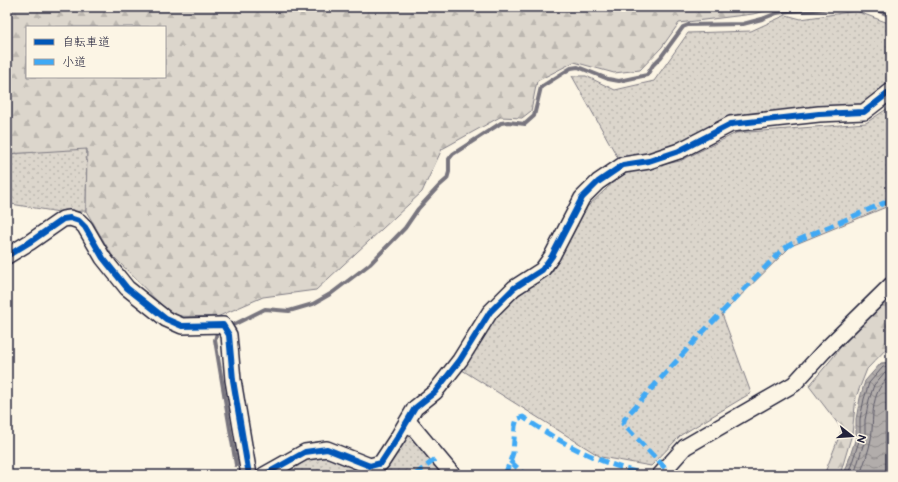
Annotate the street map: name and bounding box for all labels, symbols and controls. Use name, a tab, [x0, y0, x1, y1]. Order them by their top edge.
legend	[26, 26, 166, 78]
text: 自転車道	[62, 35, 110, 50]
text: 小道	[62, 55, 86, 70]
north arrow	[832, 416, 872, 456]
text: N	[854, 433, 869, 445]

